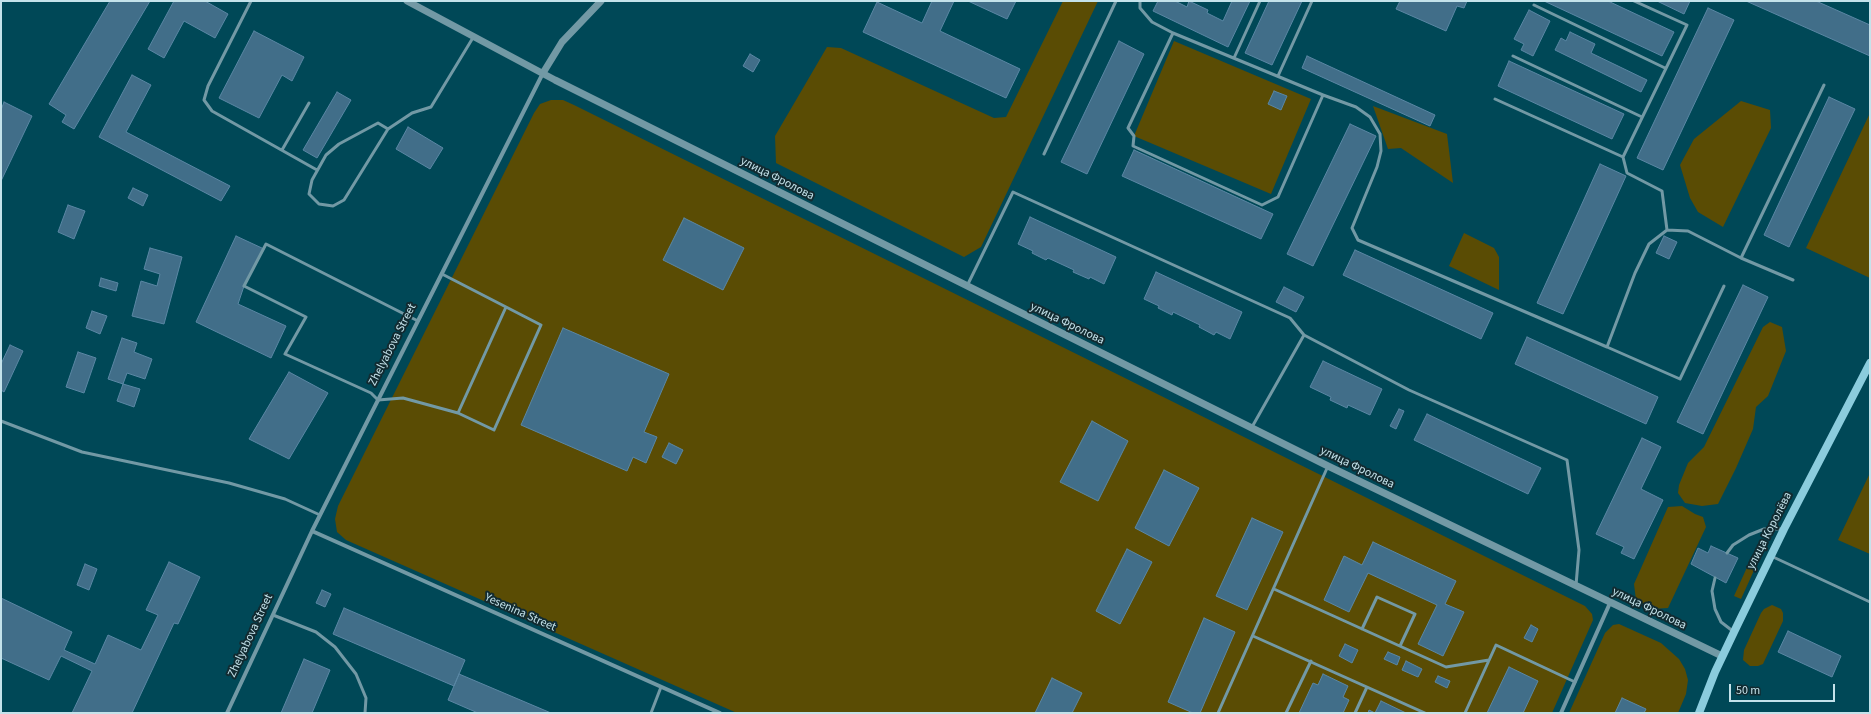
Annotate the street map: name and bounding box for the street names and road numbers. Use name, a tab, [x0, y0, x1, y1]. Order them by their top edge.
street label: улица Фролова	[738, 154, 816, 204]
street label: улица Фролова	[1028, 300, 1106, 348]
street label: Zhelyabova Street	[366, 301, 420, 389]
street label: улица Фролова	[1318, 444, 1396, 492]
street label: улица Королёва	[1744, 490, 1796, 572]
street label: улица Фролова	[1610, 585, 1688, 633]
street label: Yesenina Street	[482, 591, 558, 635]
street label: Zhelyabova Street	[225, 592, 277, 680]

